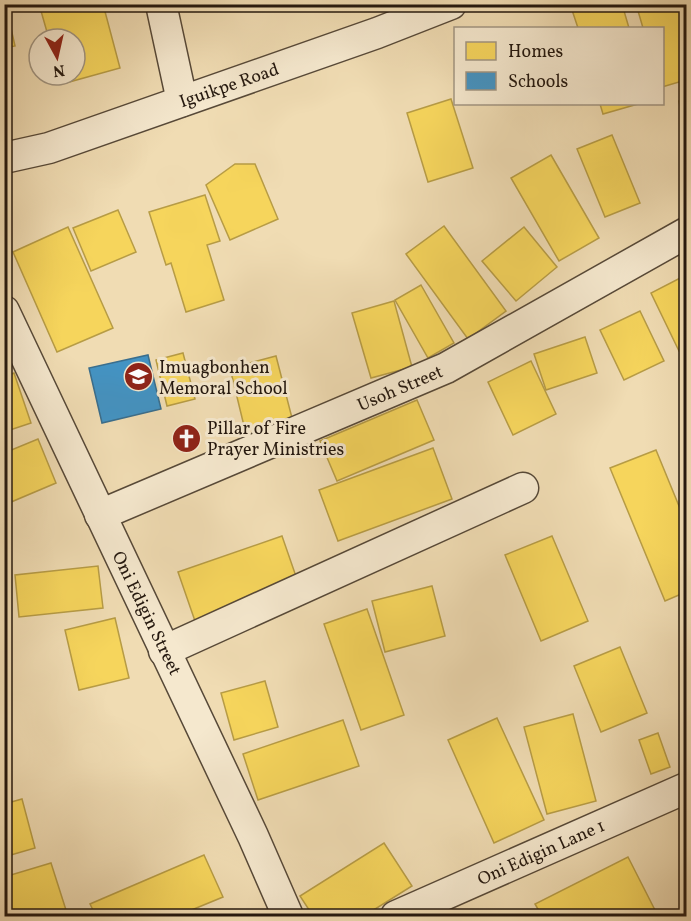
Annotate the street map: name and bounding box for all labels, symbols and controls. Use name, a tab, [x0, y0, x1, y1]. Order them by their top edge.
north arrow	[27, 27, 87, 87]
legend	[454, 27, 664, 105]
text: Homes	[508, 40, 563, 65]
text: N	[51, 58, 66, 82]
street label: Iguikpe Road	[176, 58, 283, 115]
text: Schools	[508, 70, 568, 95]
place label: Imuagbonhen Memoral School	[159, 356, 288, 402]
street label: Usoh Street	[354, 360, 447, 419]
school or university icon: Imuagbonhen Memoral School	[122, 361, 154, 393]
place label: Pillar of Fire Prayer Ministries	[207, 417, 344, 463]
church icon: Pillar of Fire Prayer Ministries	[170, 422, 202, 454]
street label: Oni Edigin Street	[105, 547, 187, 680]
street label: Oni Edigin Lane 1	[474, 814, 609, 893]

